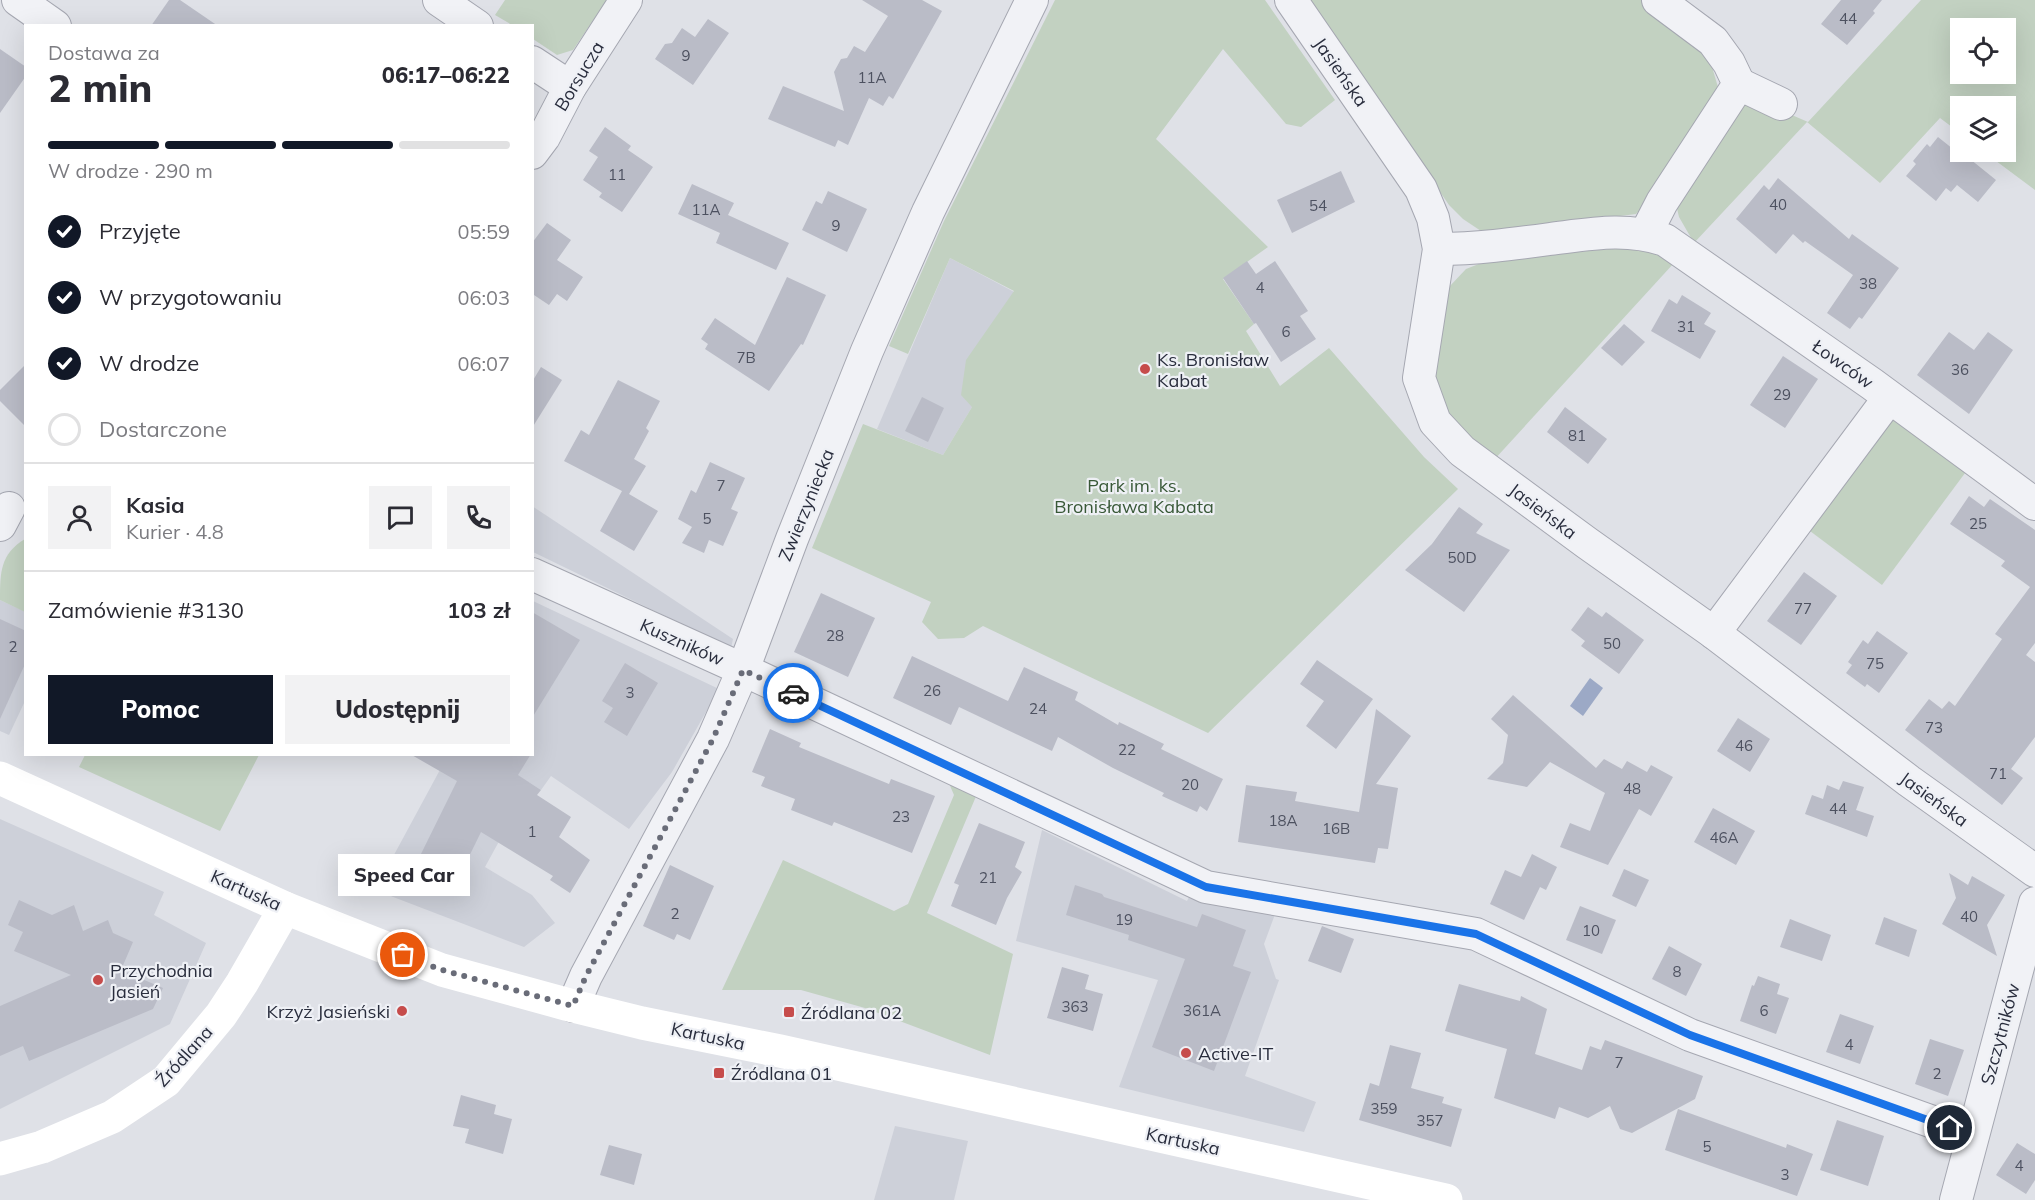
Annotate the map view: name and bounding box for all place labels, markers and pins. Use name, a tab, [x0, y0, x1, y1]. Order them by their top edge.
place label: Ks. Bronisław Kabat	[1157, 348, 1270, 392]
marker: Ks. Bronisław Kabat	[1138, 362, 1152, 376]
callout: Speed Car	[337, 853, 469, 895]
pin	[377, 929, 428, 980]
place label: Przychodnia Jasień	[110, 959, 213, 1003]
marker: Przychodnia Jasień	[91, 973, 105, 987]
place label: Krzyż Jasieński	[267, 1000, 390, 1023]
place label: Źródlana 02	[801, 1001, 902, 1024]
marker: Krzyż Jasieński	[395, 1004, 409, 1018]
marker: Źródlana 02	[782, 1005, 796, 1019]
place label: Active-IT	[1198, 1042, 1273, 1065]
marker: Active-IT	[1179, 1046, 1193, 1060]
place label: Źródlana 01	[731, 1062, 832, 1085]
marker: Źródlana 01	[712, 1066, 726, 1080]
pin	[1924, 1102, 1975, 1153]

